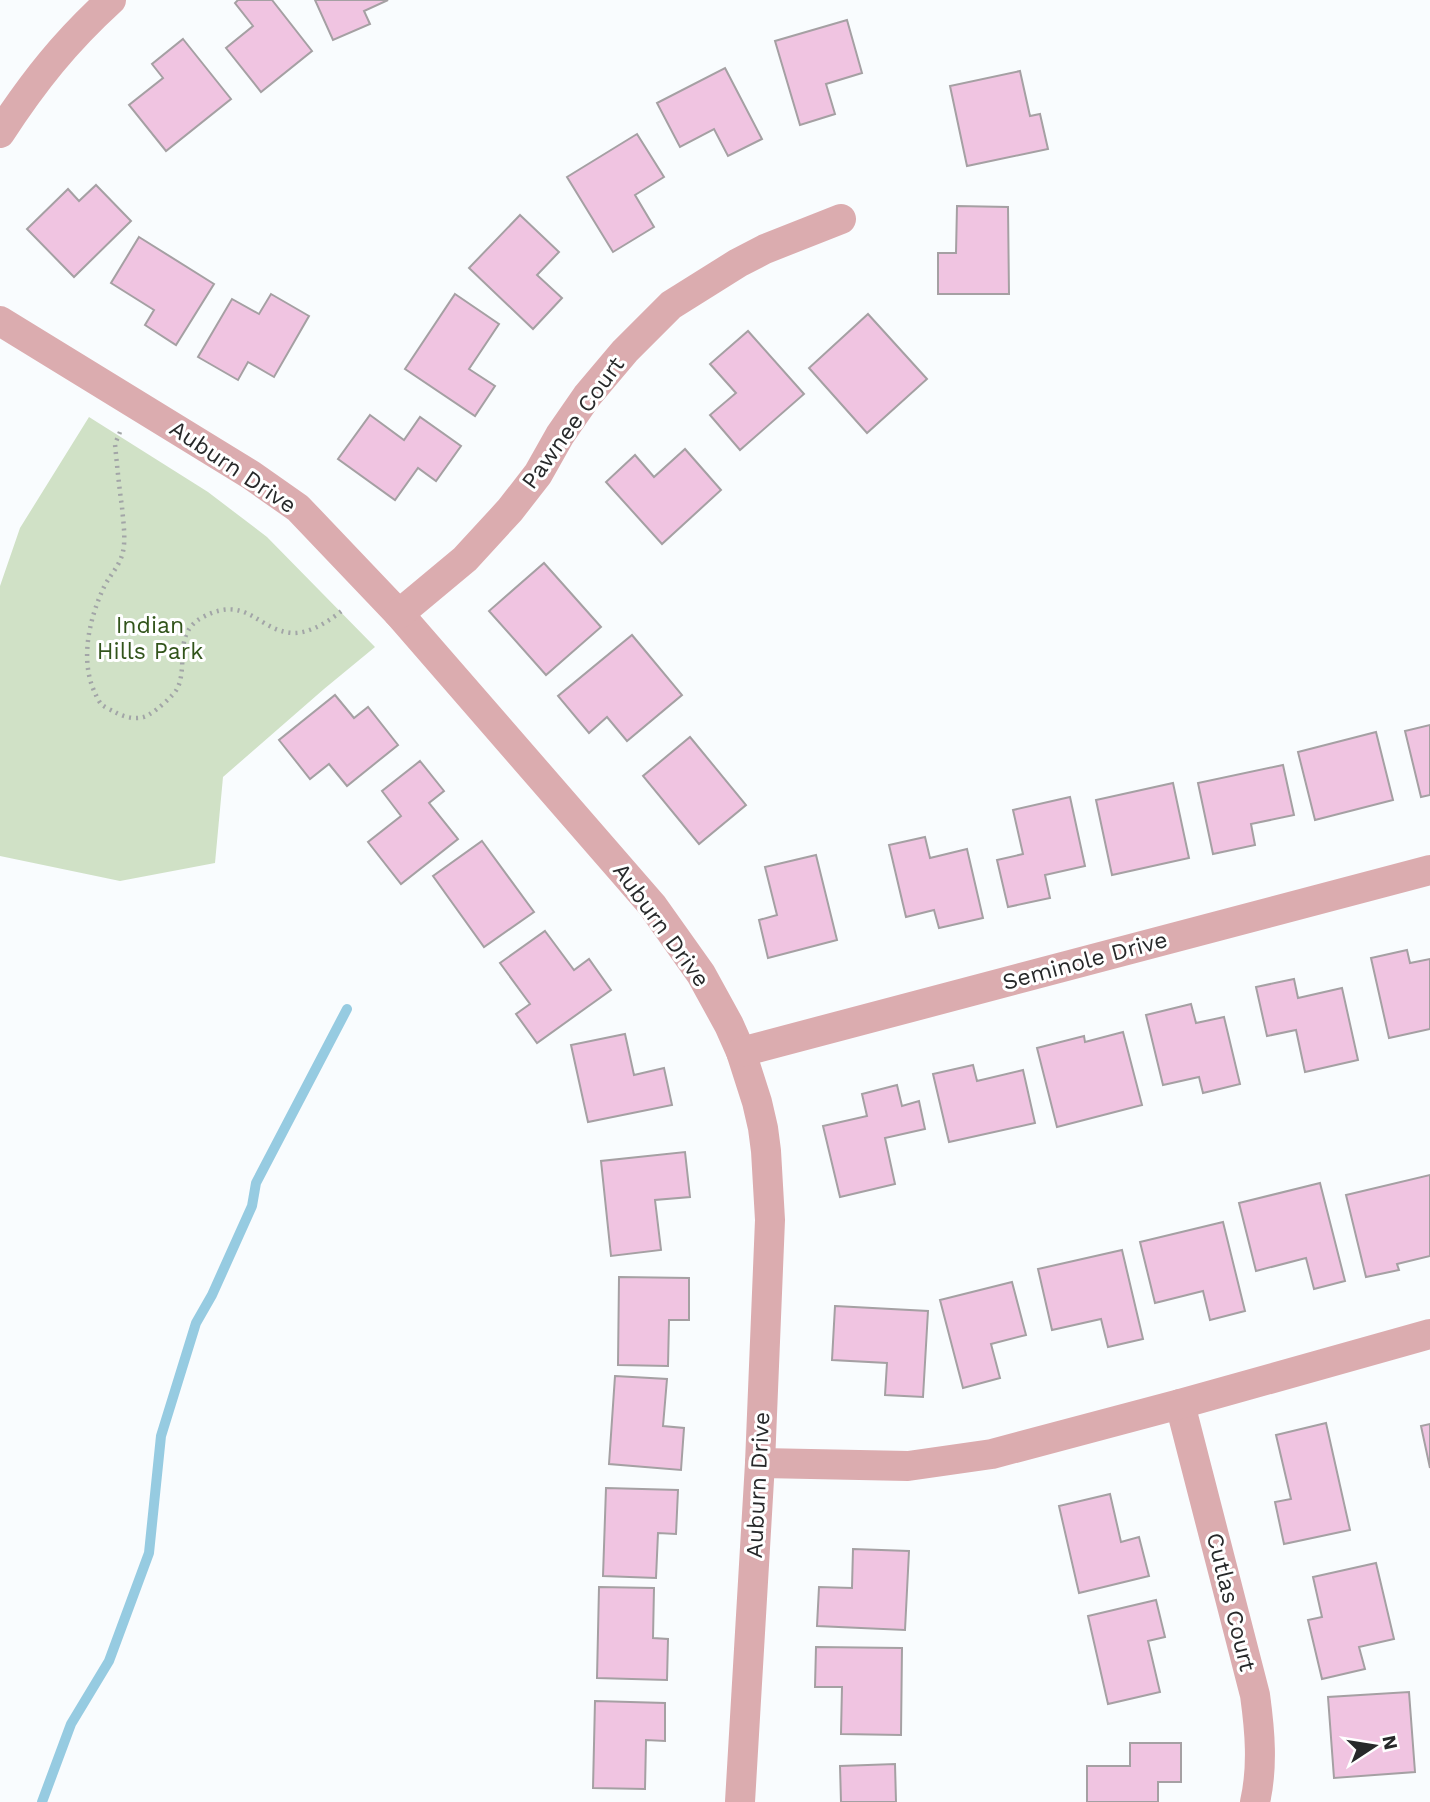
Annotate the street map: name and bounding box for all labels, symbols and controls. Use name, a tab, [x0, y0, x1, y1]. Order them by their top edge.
street label: Pawnee Court	[516, 351, 630, 494]
street label: Auburn Drive	[165, 415, 301, 519]
park label: Indian Hills Park	[97, 612, 203, 665]
street label: Auburn Drive	[607, 858, 715, 992]
street label: Seminole Drive	[1000, 926, 1170, 996]
street label: Auburn Drive	[741, 1411, 775, 1559]
street label: Cutlas Court	[1201, 1530, 1261, 1674]
north arrow	[1339, 1711, 1409, 1781]
text: N	[1377, 1733, 1403, 1752]

